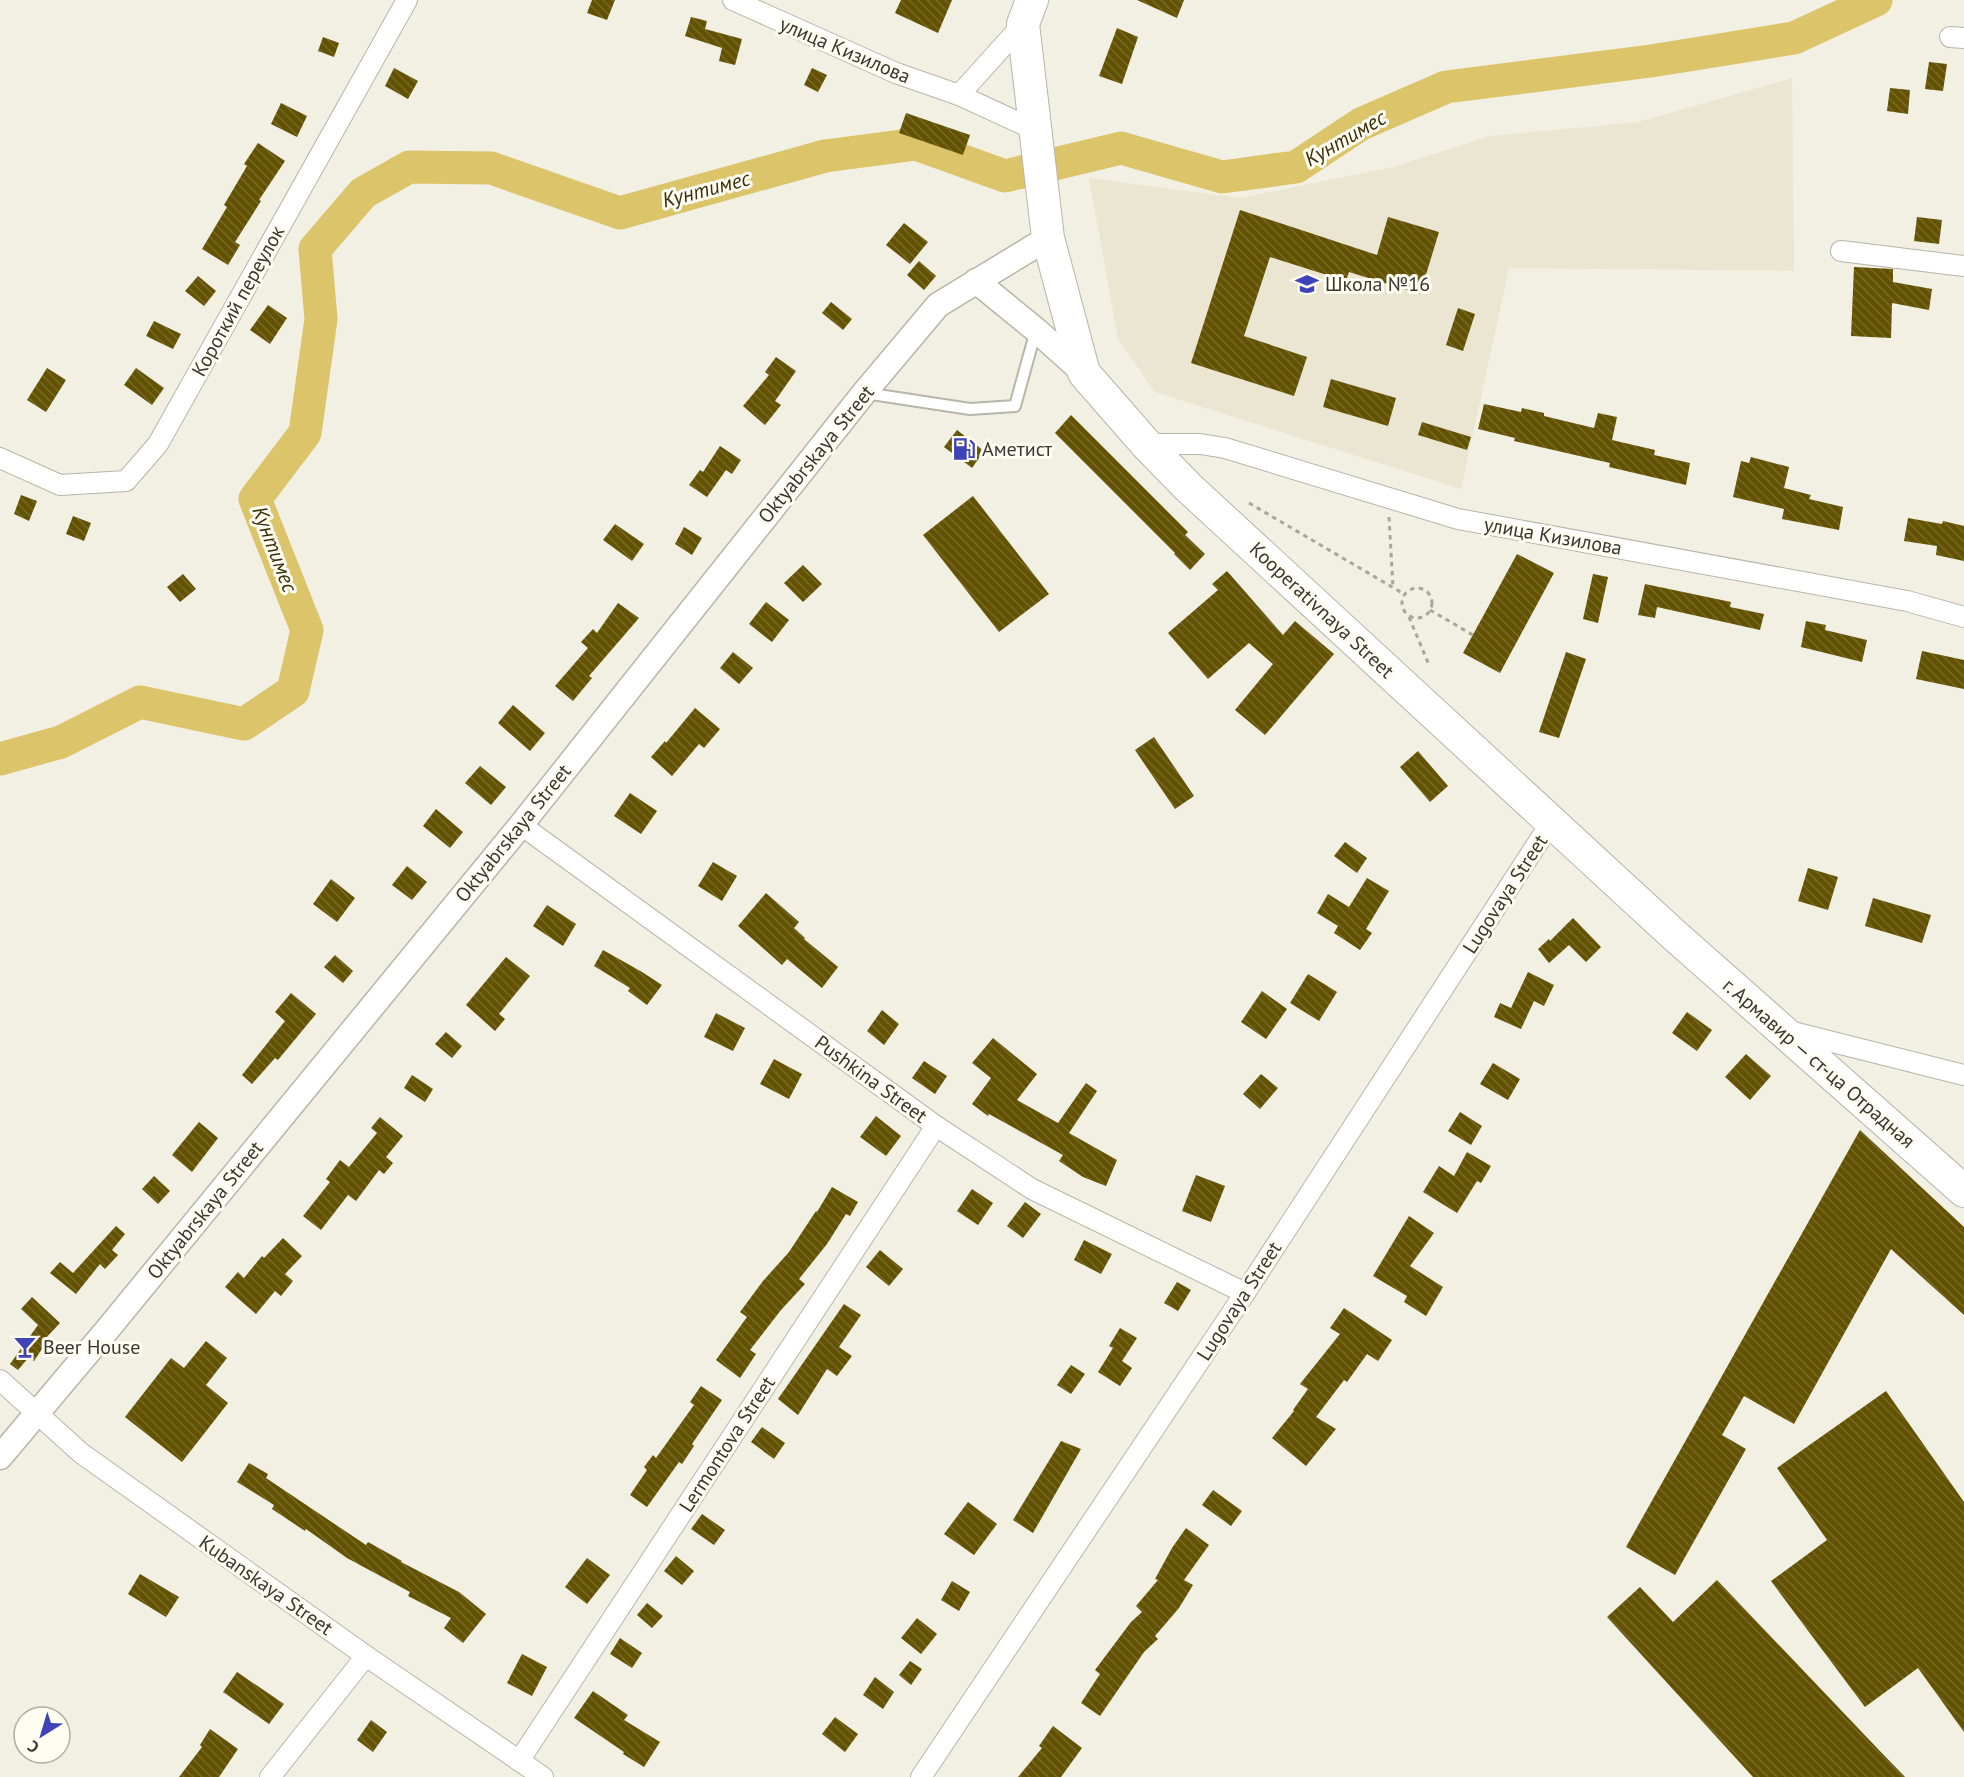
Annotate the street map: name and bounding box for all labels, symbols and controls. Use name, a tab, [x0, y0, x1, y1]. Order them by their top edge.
street label: улица Кизилова	[776, 11, 914, 89]
water label: Кунтимес	[1299, 103, 1392, 172]
water label: Кунтимес	[659, 164, 754, 214]
street label: Короткий переулок	[186, 221, 290, 381]
school or university icon: Школа №16	[1294, 271, 1320, 297]
place label: Школа №16	[1325, 271, 1430, 297]
street label: Oktyabrskaya Street	[752, 379, 880, 528]
fuel station icon: Аметист	[951, 436, 977, 462]
place label: Аметист	[982, 436, 1052, 462]
water label: Кунтимес	[246, 502, 304, 597]
street label: улица Кизилова	[1482, 511, 1624, 561]
street label: Kooperativnaya Street	[1244, 536, 1400, 684]
street label: Oktyabrskaya Street	[449, 758, 577, 907]
street label: Lugovaya Street	[1457, 829, 1553, 959]
street label: г. Армавир — ст-ца Отрадная	[1717, 972, 1921, 1154]
street label: Pushkina Street	[810, 1029, 933, 1129]
street label: Oktyabrskaya Street	[141, 1135, 269, 1284]
street label: Lugovaya Street	[1191, 1236, 1287, 1366]
bar icon: Beer House	[12, 1334, 38, 1360]
place label: Beer House	[43, 1334, 140, 1360]
street label: Lermontova Street	[673, 1371, 781, 1517]
street label: Kubanskaya Street	[194, 1529, 338, 1641]
north arrow	[12, 1705, 72, 1765]
text: С	[23, 1736, 43, 1758]

